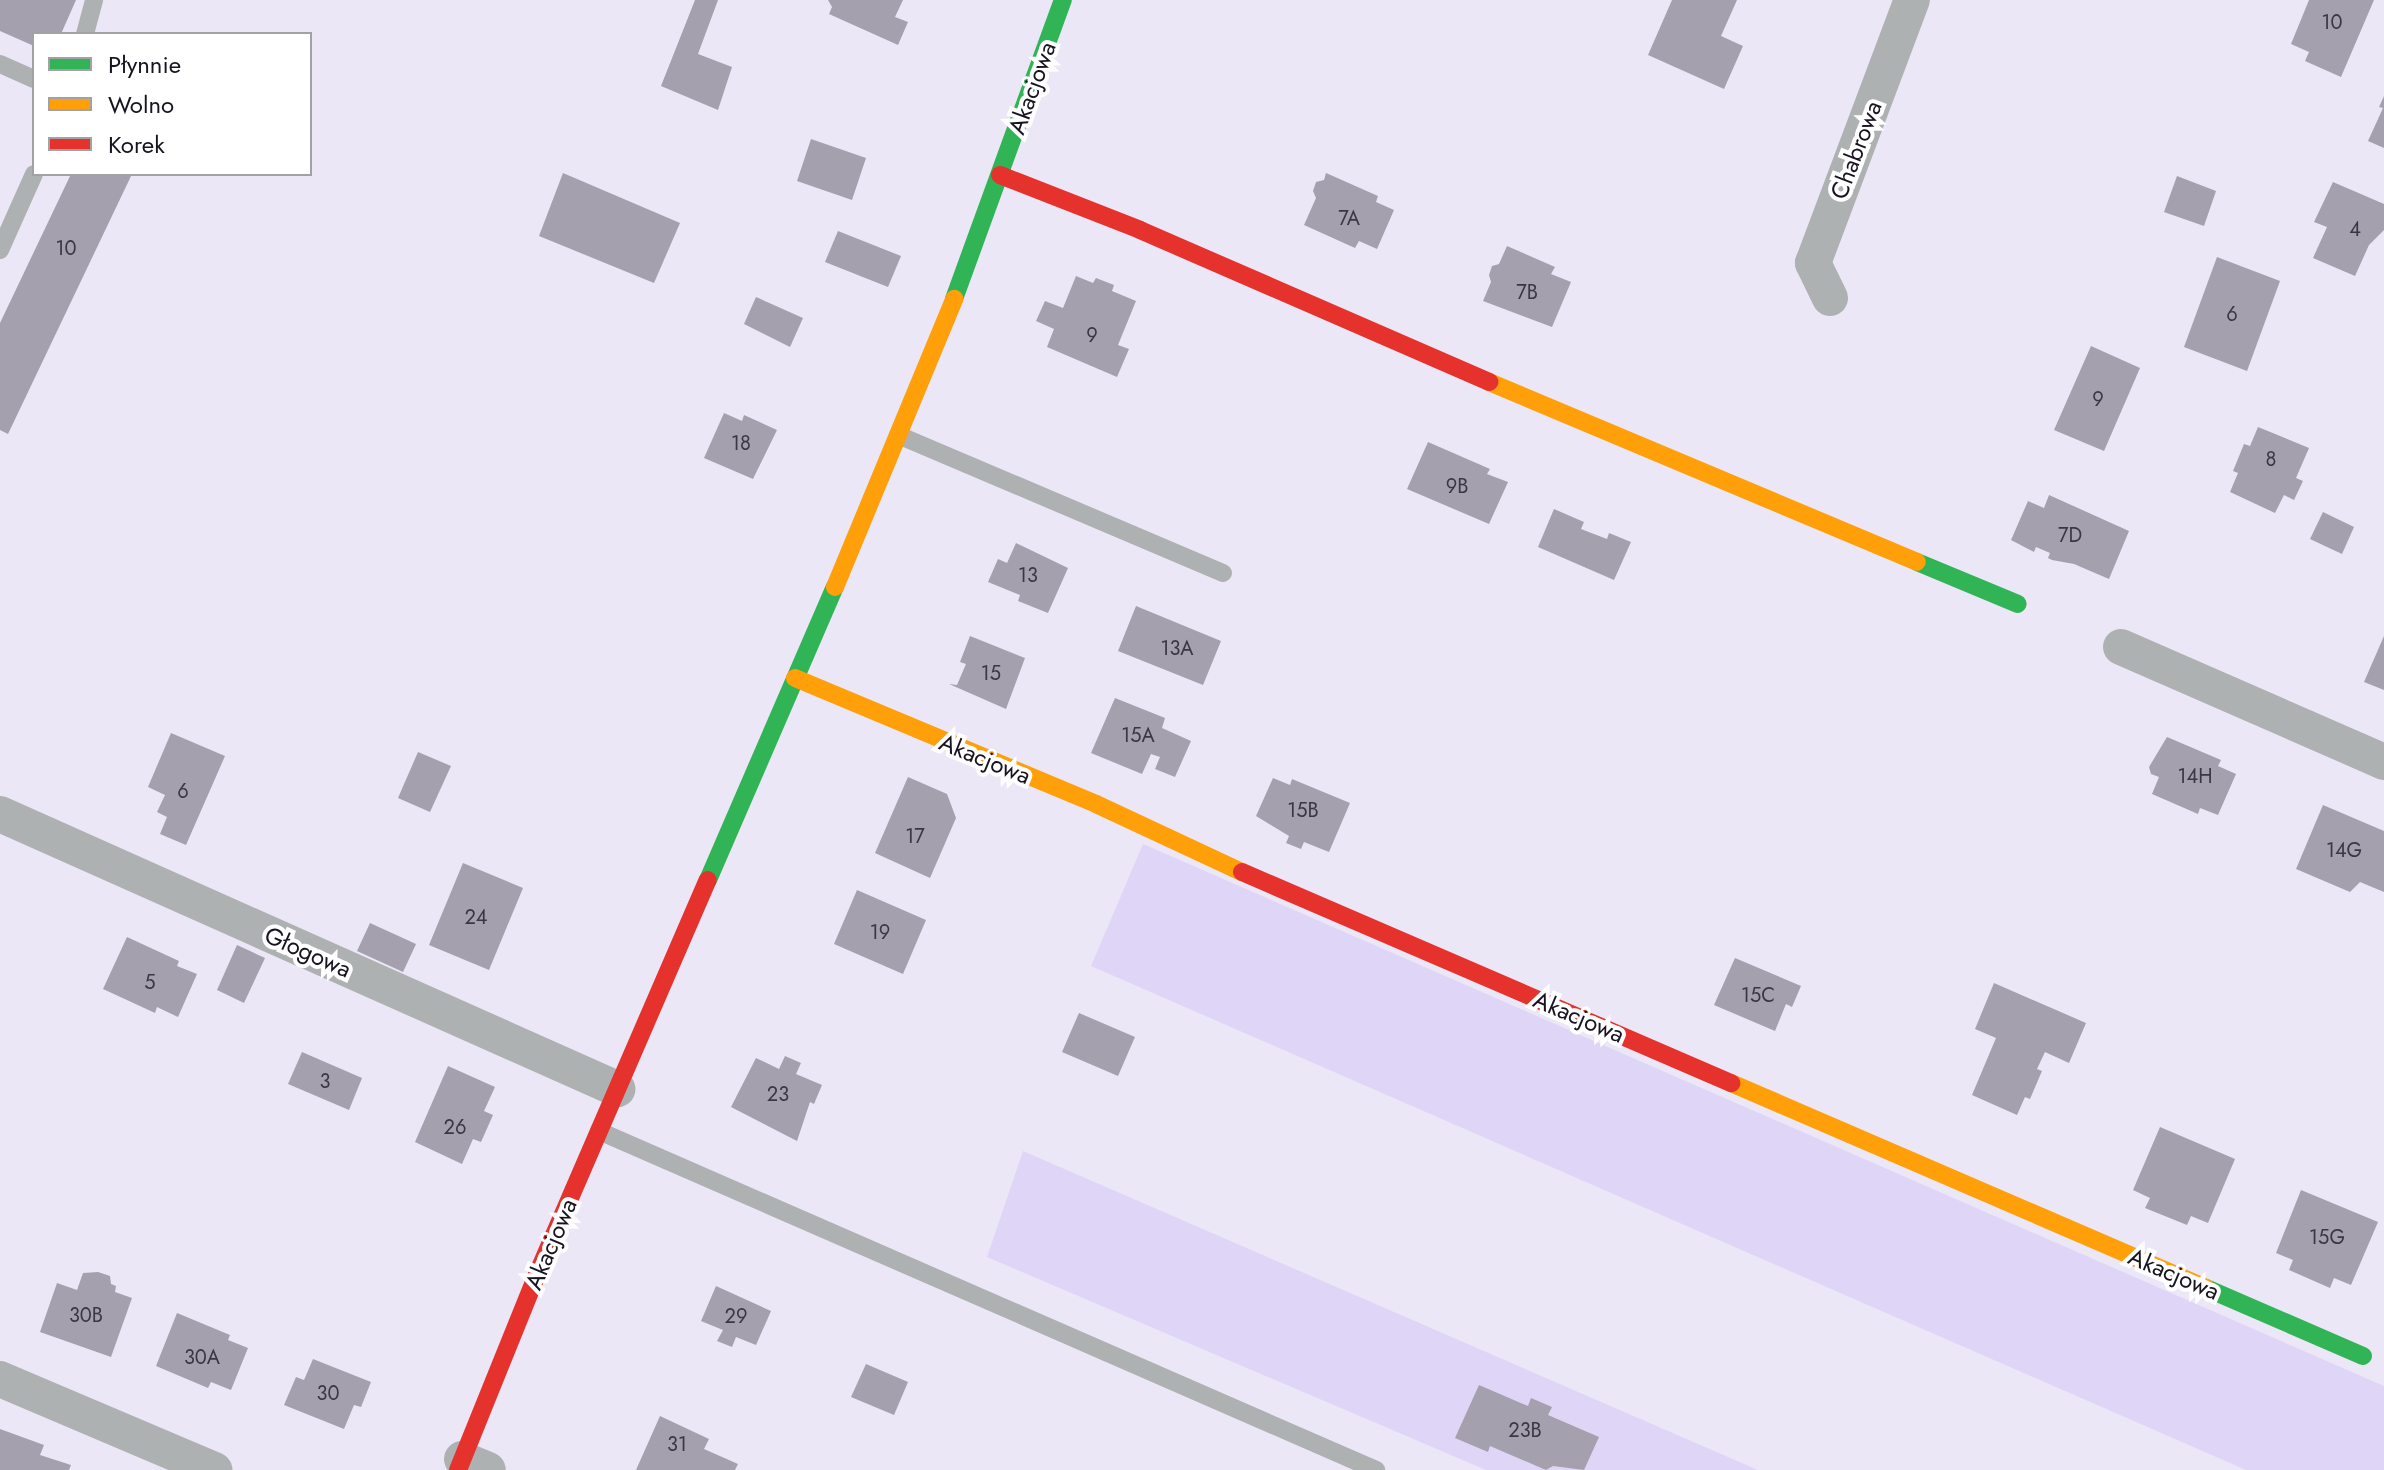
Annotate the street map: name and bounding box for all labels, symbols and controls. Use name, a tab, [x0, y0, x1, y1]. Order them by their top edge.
house number: 10	[2322, 10, 2342, 34]
legend	[32, 32, 312, 176]
street label: Akacjowa	[1002, 38, 1062, 138]
text: Płynnie	[108, 47, 181, 82]
text: Wolno	[108, 87, 174, 122]
street label: Chabrowa	[1824, 97, 1888, 203]
text: Korek	[108, 127, 165, 162]
house number: 7A	[1338, 206, 1360, 230]
house number: 4	[2349, 217, 2361, 241]
house number: 10	[56, 236, 76, 260]
house number: 7B	[1516, 280, 1538, 304]
house number: 6	[2226, 302, 2238, 326]
house number: 9	[1086, 323, 1098, 347]
house number: 9	[2092, 387, 2104, 411]
house number: 18	[731, 431, 751, 455]
house number: 8	[2266, 447, 2276, 471]
house number: 9B	[1446, 474, 1468, 498]
house number: 7D	[2058, 523, 2082, 547]
house number: 13	[1018, 563, 1038, 587]
house number: 13A	[1161, 636, 1193, 660]
house number: 15	[981, 661, 1001, 685]
house number: 15A	[1121, 723, 1155, 747]
street label: Akacjowa	[935, 728, 1035, 790]
house number: 14H	[2178, 764, 2212, 788]
house number: 6	[177, 779, 189, 803]
house number: 15B	[1287, 798, 1319, 822]
house number: 17	[905, 824, 925, 848]
house number: 14G	[2326, 838, 2362, 862]
house number: 24	[464, 905, 488, 929]
street label: Głogowa	[260, 920, 356, 984]
house number: 19	[870, 920, 890, 944]
house number: 5	[144, 970, 156, 994]
house number: 15C	[1741, 983, 1775, 1007]
street label: Akacjowa	[1529, 985, 1629, 1049]
house number: 3	[320, 1069, 330, 1093]
house number: 23	[767, 1082, 789, 1106]
house number: 26	[444, 1115, 466, 1139]
street label: Akacjowa	[519, 1194, 583, 1294]
house number: 15G	[2309, 1225, 2345, 1249]
street label: Akacjowa	[2124, 1242, 2224, 1306]
house number: 30B	[69, 1303, 103, 1327]
house number: 29	[725, 1304, 747, 1328]
house number: 30A	[184, 1345, 220, 1369]
house number: 30	[317, 1381, 339, 1405]
house number: 23B	[1508, 1418, 1542, 1442]
house number: 31	[667, 1432, 687, 1456]

